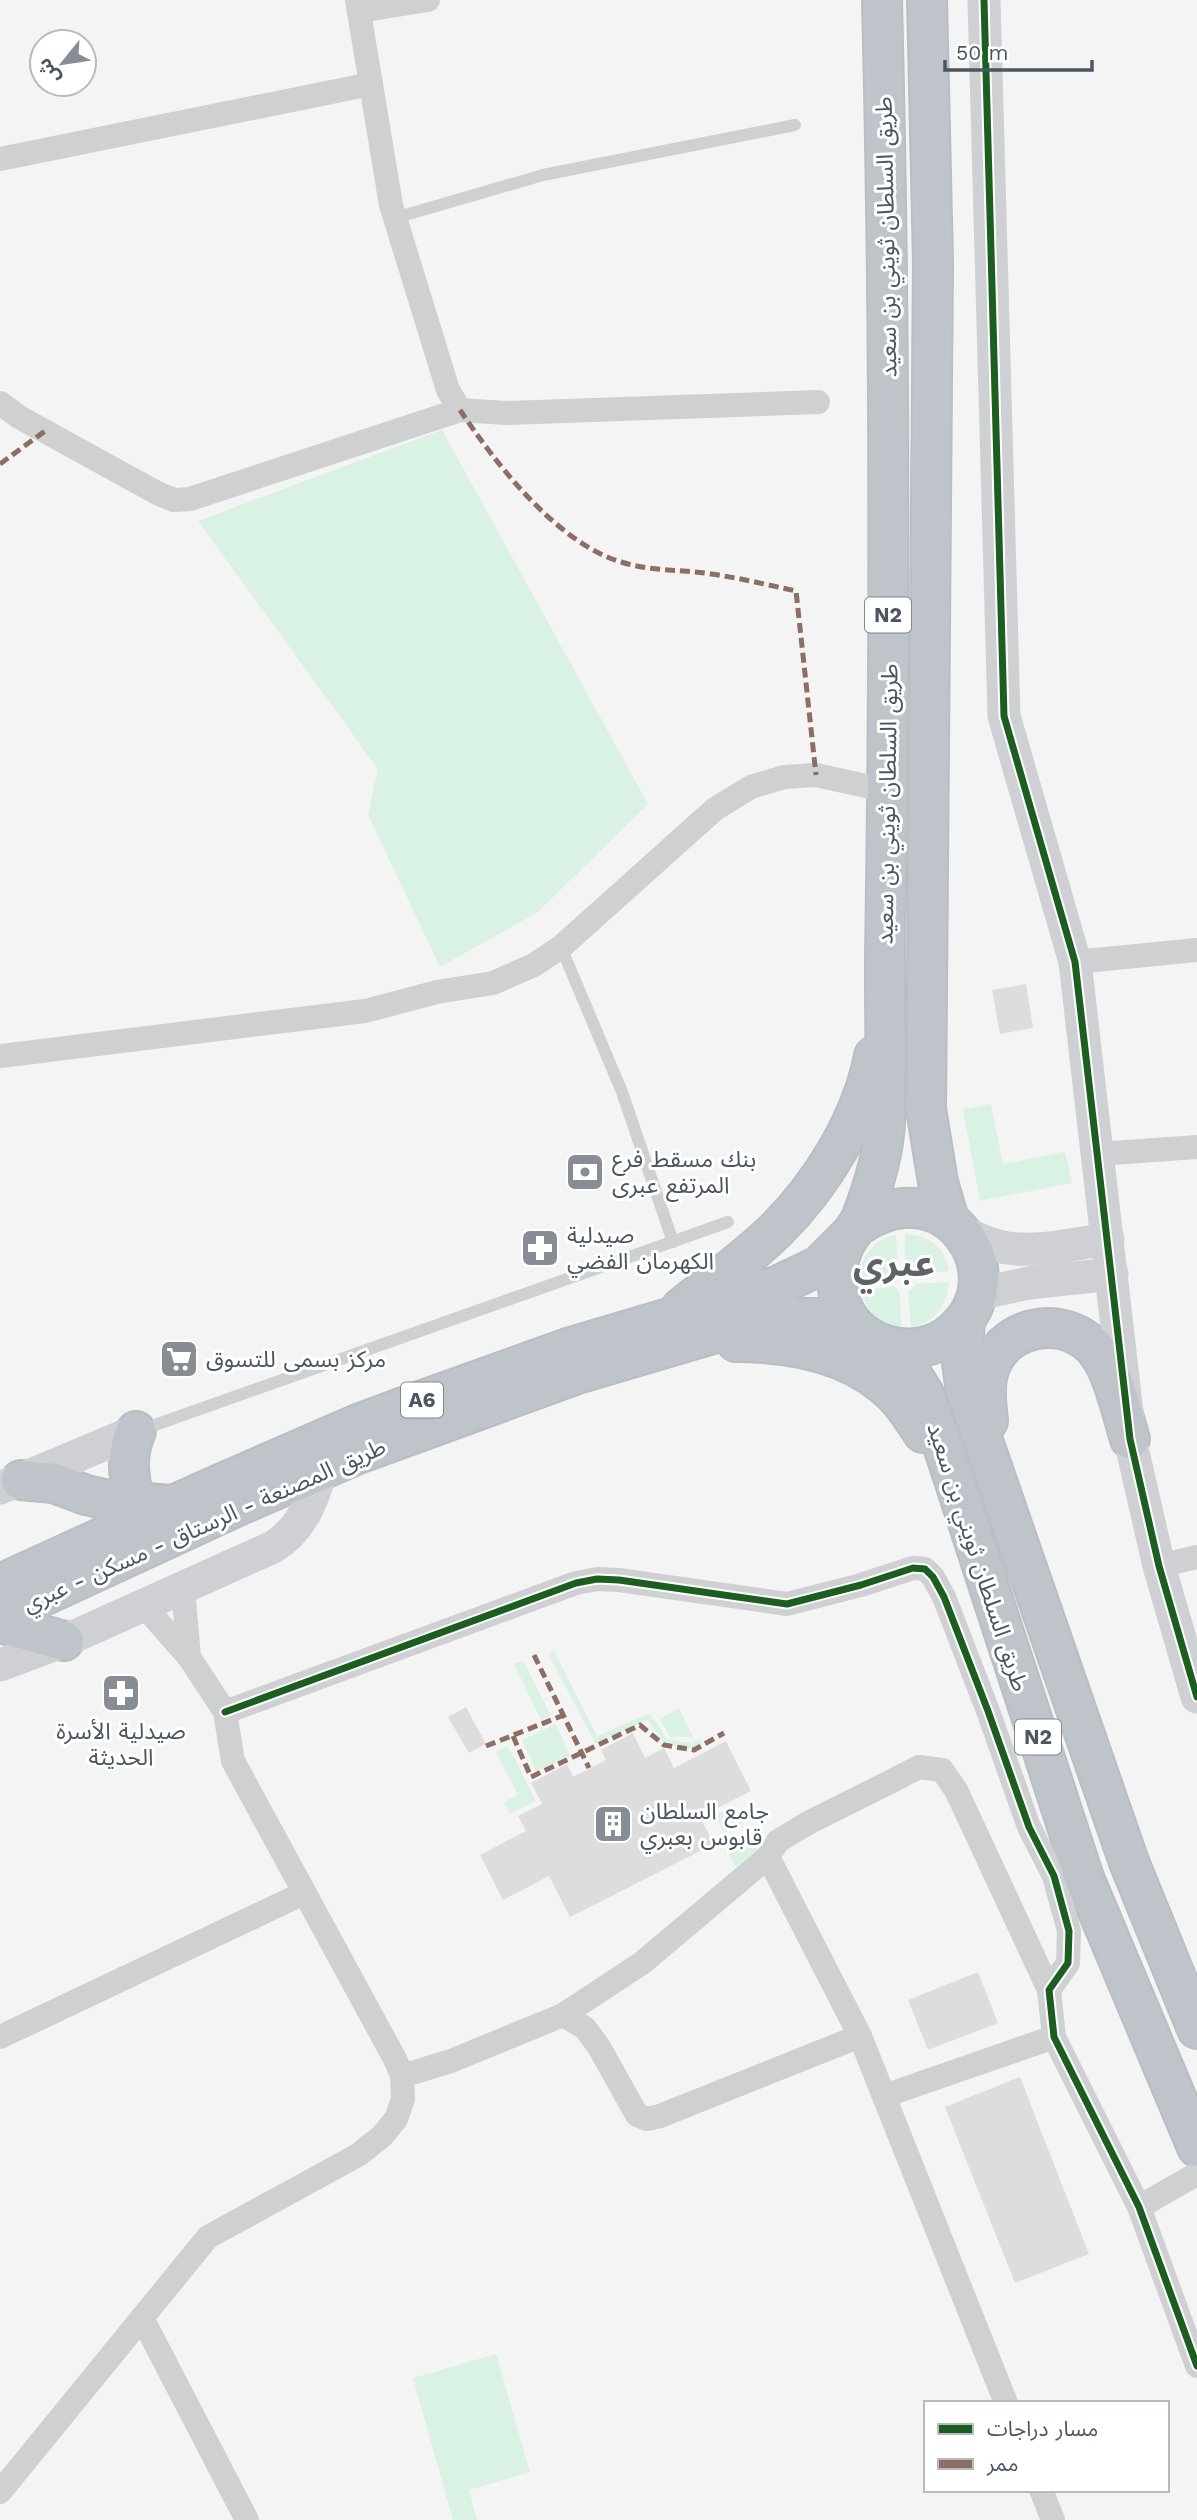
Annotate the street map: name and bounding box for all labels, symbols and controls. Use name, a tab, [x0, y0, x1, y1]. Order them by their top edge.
north arrow	[28, 28, 98, 98]
scale bar	[945, 28, 1092, 72]
text: 50 m	[956, 40, 1008, 65]
text: ش	[32, 54, 65, 88]
street label: طريق السلطان ثويني بن سعيد	[871, 96, 906, 378]
road number: N2	[865, 598, 911, 632]
street label: طريق السلطان ثويني بن سعيد	[872, 663, 907, 945]
place label: بنك مسقط فرع المرتفع عبرى	[612, 1146, 756, 1202]
bank icon: بنك مسقط فرع المرتفع عبرى	[564, 1151, 606, 1193]
place label: صيدلية الكهرمان الفضي	[567, 1222, 714, 1278]
pharmacy icon: صيدلية الكهرمان الفضي	[519, 1227, 561, 1269]
district label: عبري	[853, 1242, 935, 1294]
supermarket icon: مركز بسمى للتسوق	[158, 1338, 200, 1380]
place label: مركز بسمى للتسوق	[206, 1346, 386, 1373]
road number: A6	[401, 1382, 443, 1418]
street label: طريق السلطان ثويني بن سعيد	[918, 1419, 1034, 1696]
street label: طريق المصنعة - الرستاق - مسكن - عبري	[19, 1433, 391, 1621]
pharmacy icon: صيدلية الأسرة الحديثة	[100, 1672, 142, 1714]
place label: صيدلية الأسرة الحديثة	[56, 1718, 186, 1771]
road number: N2	[1015, 1720, 1061, 1754]
place label: جامع السلطان قابوس بعبري	[640, 1798, 769, 1854]
building icon: جامع السلطان قابوس بعبري	[592, 1803, 634, 1845]
legend	[924, 2401, 1169, 2492]
text: مسار دراجات	[987, 2416, 1098, 2441]
text: ممر	[986, 2451, 1018, 2476]

